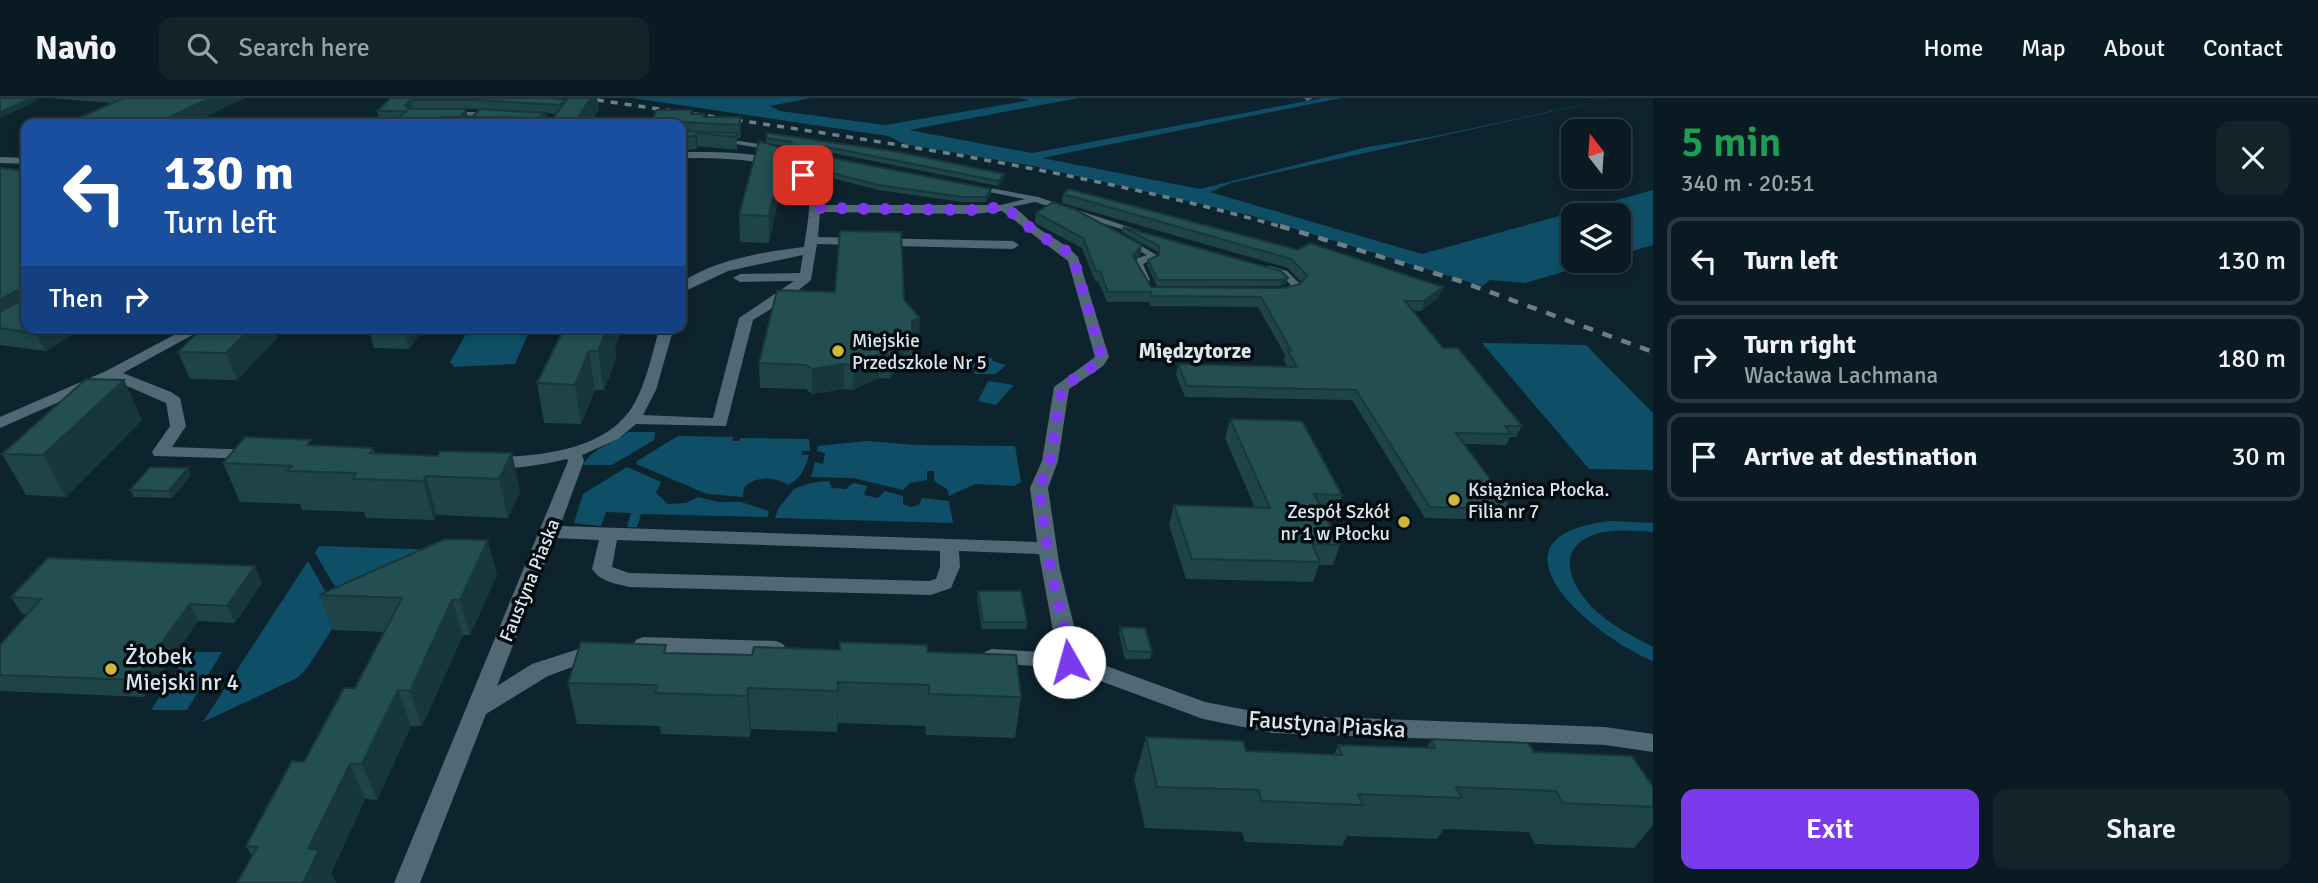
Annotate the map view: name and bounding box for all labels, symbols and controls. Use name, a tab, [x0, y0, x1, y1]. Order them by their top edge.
search box	[159, 17, 649, 80]
text: Navio	[35, 28, 117, 69]
icon: search	[183, 29, 221, 67]
text: Search here	[239, 32, 370, 64]
text: Home	[1923, 33, 1983, 63]
text: Map	[2021, 33, 2066, 63]
text: About	[2104, 33, 2165, 63]
text: Contact	[2203, 33, 2283, 63]
text: 5 min	[1681, 117, 1782, 168]
north arrow	[1561, 119, 1631, 189]
map controls	[1561, 119, 1631, 273]
button: close	[2216, 121, 2290, 195]
text: 130 m	[164, 143, 294, 203]
pin	[773, 145, 833, 205]
icon: left	[49, 147, 140, 238]
icon: arrive	[784, 156, 822, 194]
text: 340 m · 20:51	[1681, 169, 1815, 198]
text: Turn left	[164, 203, 277, 242]
button: layers	[1561, 203, 1631, 273]
icon: left	[1685, 242, 1723, 280]
text: Turn left	[1744, 245, 1838, 277]
text: 130 m	[2217, 245, 2286, 277]
icon: right	[117, 280, 155, 318]
text: Then	[49, 283, 103, 315]
place label: Miejskie Przedszkole Nr 5	[852, 329, 987, 375]
text: Turn right	[1744, 329, 1856, 361]
district label: Międzytorze	[1139, 338, 1251, 364]
icon: right	[1685, 340, 1723, 378]
marker: Miejskie Przedszkole Nr 5	[830, 343, 846, 359]
text: 180 m	[2217, 343, 2286, 375]
text: Wacława Lachmana	[1744, 361, 1938, 390]
icon: arrive	[1685, 438, 1723, 476]
text: Arrive at destination	[1744, 441, 1977, 473]
text: 30 m	[2231, 441, 2286, 473]
place label: Książnica Płocka. Filia nr 7	[1468, 478, 1609, 524]
marker: Książnica Płocka. Filia nr 7	[1446, 492, 1462, 508]
place label: Zespół Szkół nr 1 w Płocku	[1281, 500, 1390, 546]
marker: Zespół Szkół nr 1 w Płocku	[1396, 514, 1412, 530]
street label: Faustyna Piaska	[494, 515, 565, 645]
position arrow	[1032, 625, 1106, 699]
place label: Żłobek Miejski nr 4	[125, 642, 239, 697]
marker: Żłobek Miejski nr 4	[103, 661, 119, 677]
street label: Faustyna Piaska	[1247, 705, 1407, 744]
button: Exit	[1681, 789, 1979, 869]
button: Share	[1993, 789, 2290, 869]

